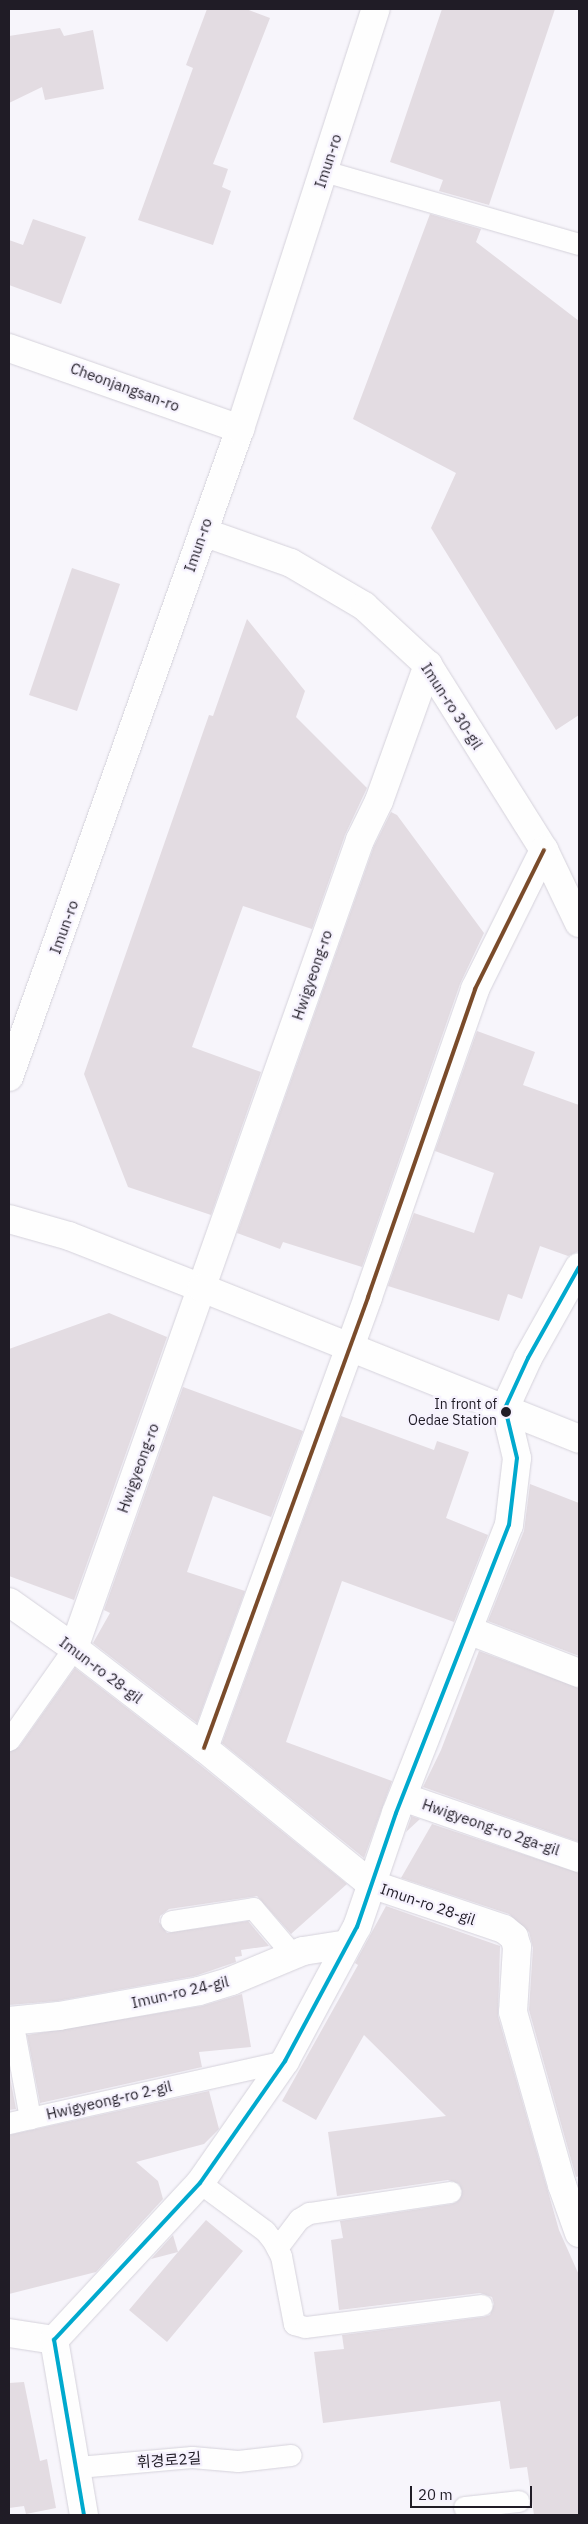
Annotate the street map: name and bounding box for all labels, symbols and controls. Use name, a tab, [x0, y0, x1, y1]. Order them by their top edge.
street label: Imun-ro	[311, 132, 345, 190]
street label: Cheonjangsan-ro	[68, 359, 182, 415]
street label: Imun-ro	[180, 516, 216, 574]
street label: Imun-ro 30-gil	[417, 659, 487, 753]
street label: Imun-ro	[46, 898, 82, 956]
street label: Hwigyeong-ro	[288, 928, 336, 1022]
place label: In front of Oedae Station	[408, 1396, 497, 1428]
marker: In front of Oedae Station	[501, 1407, 511, 1417]
street label: Hwigyeong-ro	[113, 1421, 163, 1515]
street label: Imun-ro 28-gil	[56, 1633, 146, 1707]
street label: Hwigyeong-ro 2ga-gil	[420, 1795, 562, 1859]
street label: Imun-ro 28-gil	[378, 1879, 478, 1929]
street label: Imun-ro 24-gil	[130, 1972, 230, 2012]
street label: Hwigyeong-ro 2-gil	[44, 2077, 174, 2123]
street label: 휘경로2길	[136, 2449, 202, 2471]
scale bar	[413, 2476, 536, 2508]
text: 20 m	[418, 2485, 453, 2504]

